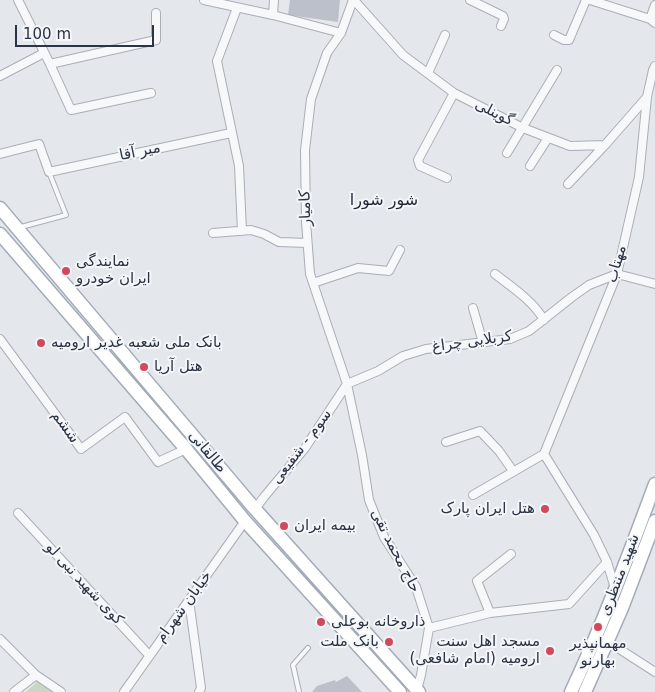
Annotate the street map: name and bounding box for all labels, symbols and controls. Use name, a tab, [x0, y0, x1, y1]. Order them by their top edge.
scale bar	[18, 15, 156, 47]
text: 100 m	[23, 25, 71, 43]
street label: گوینلی	[472, 96, 516, 130]
street label: میر آقا	[118, 139, 162, 165]
street label: کامیار	[296, 190, 316, 226]
district label: شور شورا	[350, 191, 418, 211]
street label: مهتاب	[603, 243, 631, 285]
place label: نمایندگی ایران خودرو	[76, 253, 151, 288]
marker: نمایندگی ایران خودرو	[60, 265, 72, 277]
street label: کربلایی چراغ	[431, 327, 513, 357]
place label: بانک ملی شعبه غدیر ارومیه	[51, 334, 222, 352]
marker: بانک ملی شعبه غدیر ارومیه	[35, 337, 47, 349]
place label: هتل آریا	[154, 358, 203, 376]
marker: هتل آریا	[138, 361, 150, 373]
street label: سوم - شفیعی	[268, 406, 336, 488]
street label: ششم	[47, 407, 83, 447]
street label: طالقانی	[184, 427, 230, 477]
place label: هتل ایران پارک	[440, 500, 535, 518]
marker: هتل ایران پارک	[539, 503, 551, 515]
street label: حاج محمد تقی	[366, 506, 424, 596]
place label: بیمه ایران	[294, 517, 356, 535]
marker: بیمه ایران	[278, 520, 290, 532]
street label: شهید منتظری	[596, 532, 644, 618]
street label: کوی شهید نبی لو	[41, 539, 127, 629]
street label: خیابان شهرام	[152, 568, 216, 646]
place label: ذاروخانه بوعلی	[331, 613, 426, 631]
marker: ذاروخانه بوعلی	[315, 616, 327, 628]
marker: مهمانپذیر بهارنو	[592, 621, 604, 633]
place label: بانک ملت	[320, 633, 379, 651]
place label: مسجد اهل سنت ارومیه (امام شافعی)	[409, 633, 540, 668]
place label: مهمانپذیر بهارنو	[569, 635, 627, 670]
marker: بانک ملت	[383, 636, 395, 648]
marker: مسجد اهل سنت ارومیه (امام شافعی)	[544, 645, 556, 657]

